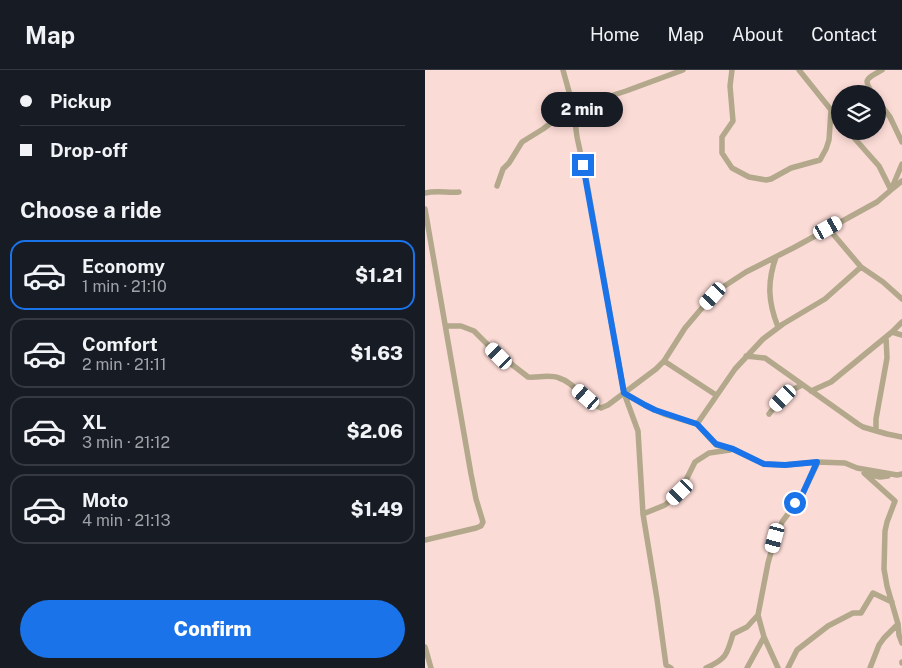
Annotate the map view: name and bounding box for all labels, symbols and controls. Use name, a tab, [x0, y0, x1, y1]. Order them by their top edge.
text: Map	[25, 21, 75, 49]
text: Home	[590, 24, 640, 45]
text: Map	[668, 24, 704, 45]
text: About	[732, 24, 783, 45]
text: Contact	[811, 24, 877, 45]
map controls	[831, 85, 886, 140]
button: layers	[831, 85, 886, 140]
text: Pickup	[50, 90, 112, 112]
callout: 2 min	[542, 92, 624, 128]
text: 2 min	[561, 100, 603, 119]
text: Drop-off	[50, 139, 127, 161]
route end	[572, 154, 594, 176]
text: Choose a ride	[20, 197, 162, 223]
car	[811, 214, 844, 242]
icon: car	[22, 253, 67, 298]
text: Economy	[82, 255, 165, 277]
text: $1.21	[355, 264, 403, 286]
text: 1 min · 21:10	[82, 277, 167, 296]
car	[697, 280, 728, 312]
icon: car	[22, 331, 67, 376]
text: Comfort	[82, 333, 158, 355]
car	[483, 340, 514, 372]
text: $1.63	[350, 342, 403, 364]
text: 2 min · 21:11	[82, 355, 167, 374]
car	[569, 381, 602, 413]
car	[767, 382, 798, 414]
icon: car	[22, 409, 67, 454]
text: XL	[82, 411, 107, 433]
text: $2.06	[347, 420, 403, 442]
text: 3 min · 21:12	[82, 433, 170, 452]
car	[664, 476, 696, 508]
icon: car	[22, 487, 67, 532]
text: Moto	[82, 489, 128, 511]
route start	[784, 492, 806, 514]
text: $1.49	[351, 498, 403, 520]
text: 4 min · 21:13	[82, 511, 171, 530]
car	[763, 522, 786, 554]
button: Confirm	[20, 600, 405, 658]

